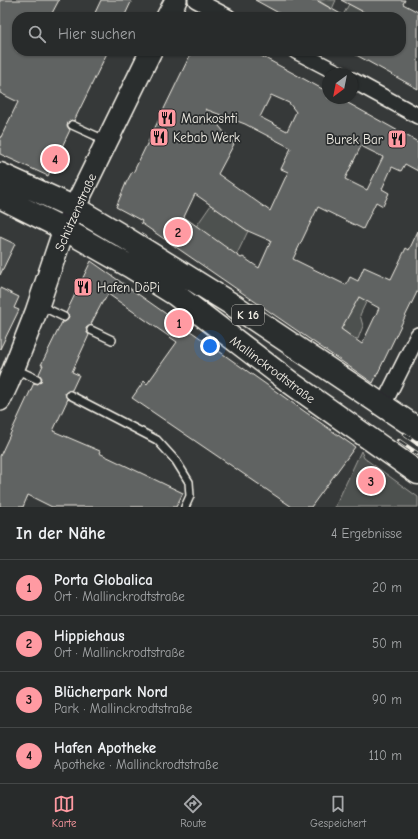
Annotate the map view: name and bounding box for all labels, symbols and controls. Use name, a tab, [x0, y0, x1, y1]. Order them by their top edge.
search box	[12, 12, 406, 56]
icon: search	[26, 23, 48, 45]
text: Hier suchen	[58, 25, 136, 43]
north arrow	[322, 68, 358, 104]
restaurant icon: Mankoshti	[156, 107, 178, 129]
place label: Mankoshti	[181, 111, 238, 126]
restaurant icon: Kebab Werk	[148, 126, 170, 148]
restaurant icon: Burek Bar	[386, 128, 408, 150]
place label: Kebab Werk	[173, 130, 241, 145]
place label: Burek Bar	[326, 132, 384, 147]
pin: 4	[42, 144, 68, 174]
street label: Schützenstraße	[52, 170, 100, 254]
pin: 2	[165, 217, 191, 247]
restaurant icon: Hafen DöPi	[72, 276, 94, 298]
place label: Hafen DöPi	[97, 280, 160, 295]
road number: K 16	[232, 305, 264, 325]
pin: 1	[166, 308, 192, 338]
street label: Mallinckrodtstraße	[227, 333, 319, 407]
your location	[200, 336, 220, 356]
pin: 3	[358, 466, 384, 496]
text: In der Nähe	[16, 524, 105, 543]
text: 4 Ergebnisse	[331, 526, 402, 541]
text: Porta Globalica	[54, 571, 153, 589]
text: 1	[26, 580, 32, 595]
text: 20 m	[372, 580, 402, 595]
text: Ort · Mallinckrodtstraße	[54, 589, 185, 604]
text: Hippiehaus	[54, 627, 125, 645]
text: 2	[26, 636, 32, 651]
text: 50 m	[372, 636, 402, 651]
text: Ort · Mallinckrodtstraße	[54, 645, 185, 660]
text: Blücherpark Nord	[54, 683, 168, 701]
text: 3	[26, 692, 32, 707]
text: 90 m	[372, 692, 402, 707]
text: Park · Mallinckrodtstraße	[54, 701, 192, 716]
text: Hafen Apotheke	[54, 739, 156, 757]
text: 4	[26, 748, 32, 763]
text: 110 m	[369, 748, 402, 763]
text: Apotheke · Mallinckrodtstraße	[54, 757, 218, 772]
tab: Karte	[52, 793, 76, 830]
tab: Route	[180, 793, 206, 830]
tab: Gespeichert	[310, 793, 366, 830]

